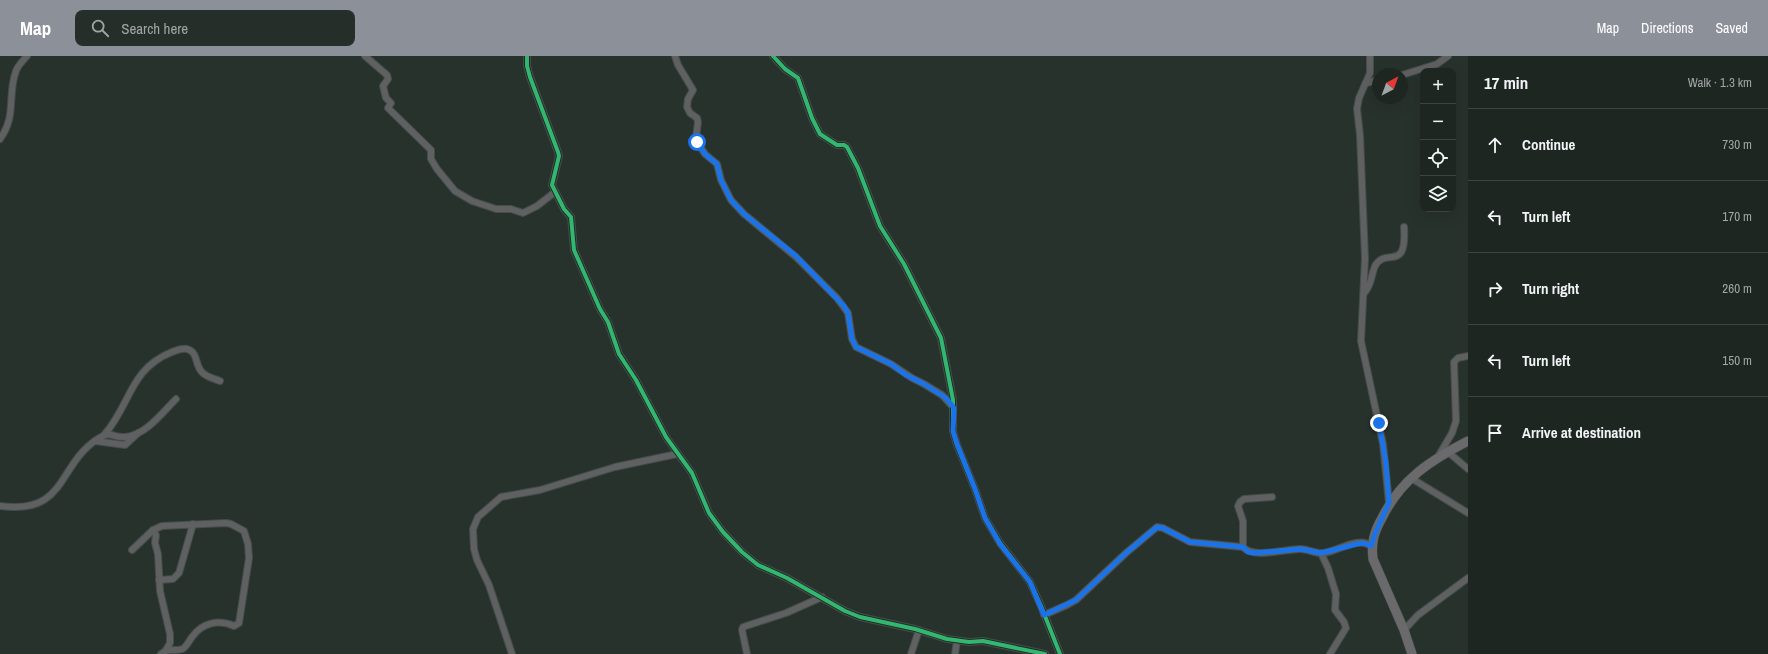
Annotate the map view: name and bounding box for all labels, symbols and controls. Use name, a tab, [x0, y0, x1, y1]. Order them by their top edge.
search box	[75, 10, 355, 46]
text: Map	[20, 15, 51, 41]
icon: search	[89, 17, 111, 39]
text: Search here	[121, 18, 188, 39]
text: Map	[1597, 19, 1619, 37]
text: Directions	[1641, 19, 1693, 37]
text: Saved	[1715, 19, 1748, 37]
north arrow	[1372, 68, 1408, 104]
map controls	[1420, 68, 1456, 212]
button: +	[1420, 68, 1456, 104]
text: 17 min	[1484, 71, 1528, 94]
text: Walk · 1.3 km	[1688, 74, 1752, 91]
button: −	[1420, 104, 1456, 140]
route start	[688, 133, 706, 151]
icon: ahead	[1484, 134, 1506, 156]
text: Continue	[1522, 134, 1575, 155]
text: 730 m	[1722, 136, 1752, 153]
button: locate	[1420, 140, 1456, 176]
button: layers	[1420, 176, 1456, 212]
icon: left	[1484, 206, 1506, 228]
text: Turn left	[1522, 206, 1570, 227]
text: 170 m	[1722, 208, 1752, 225]
icon: right	[1484, 278, 1506, 300]
text: Turn right	[1522, 278, 1579, 299]
text: 260 m	[1722, 280, 1752, 297]
icon: left	[1484, 350, 1506, 372]
text: Turn left	[1522, 350, 1570, 371]
text: 150 m	[1722, 352, 1752, 369]
route end	[1370, 414, 1388, 432]
icon: arrive	[1484, 422, 1506, 444]
text: Arrive at destination	[1522, 422, 1641, 443]

